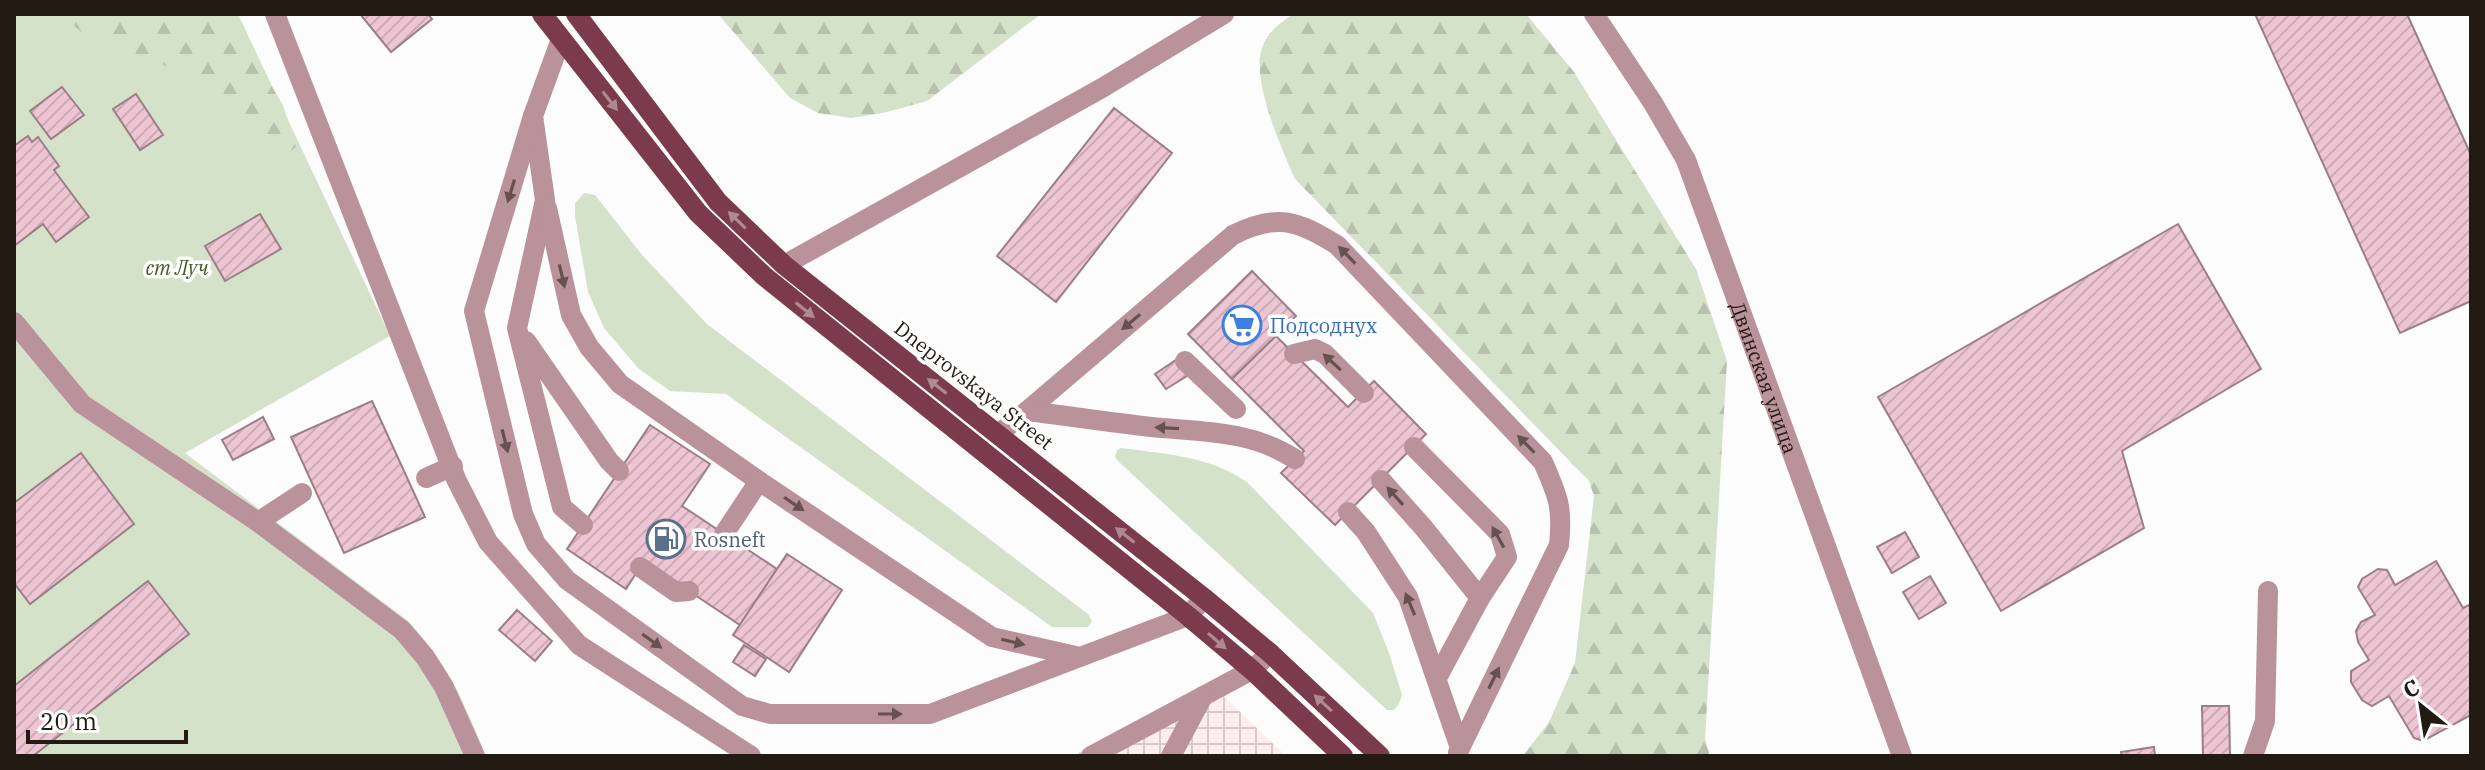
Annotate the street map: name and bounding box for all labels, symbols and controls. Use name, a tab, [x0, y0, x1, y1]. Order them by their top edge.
one-way arrow	[601, 91, 617, 111]
one-way arrow	[504, 179, 517, 203]
one-way arrow	[728, 212, 747, 230]
one-way arrow	[1338, 246, 1356, 265]
park label: ст Луч	[145, 254, 209, 281]
one-way arrow	[556, 264, 569, 289]
street label: Двинская улица	[1725, 298, 1805, 457]
one-way arrow	[795, 301, 815, 318]
supermarket icon: Подсоднух	[1221, 304, 1263, 346]
place label: Подсоднух	[1270, 312, 1377, 339]
one-way arrow	[1122, 313, 1142, 330]
street label: Dneprovskaya Street	[889, 314, 1059, 456]
one-way arrow	[1323, 354, 1342, 372]
one-way arrow	[927, 378, 947, 395]
one-way arrow	[1154, 421, 1179, 434]
one-way arrow	[500, 429, 512, 454]
one-way arrow	[1517, 435, 1535, 454]
one-way arrow	[1387, 486, 1404, 506]
one-way arrow	[783, 497, 805, 511]
fuel station icon: Rosneft	[645, 518, 687, 560]
one-way arrow	[1491, 525, 1505, 548]
place label: Rosneft	[694, 526, 766, 553]
one-way arrow	[1115, 527, 1135, 543]
one-way arrow	[1403, 592, 1416, 616]
one-way arrow	[1207, 632, 1227, 649]
one-way arrow	[642, 633, 663, 648]
one-way arrow	[1001, 636, 1026, 649]
north arrow	[2381, 666, 2461, 746]
one-way arrow	[1488, 667, 1501, 690]
text: С	[2397, 672, 2424, 704]
scale bar	[28, 694, 186, 744]
one-way arrow	[1314, 694, 1333, 712]
text: 20 m	[40, 705, 97, 737]
one-way arrow	[878, 708, 903, 720]

